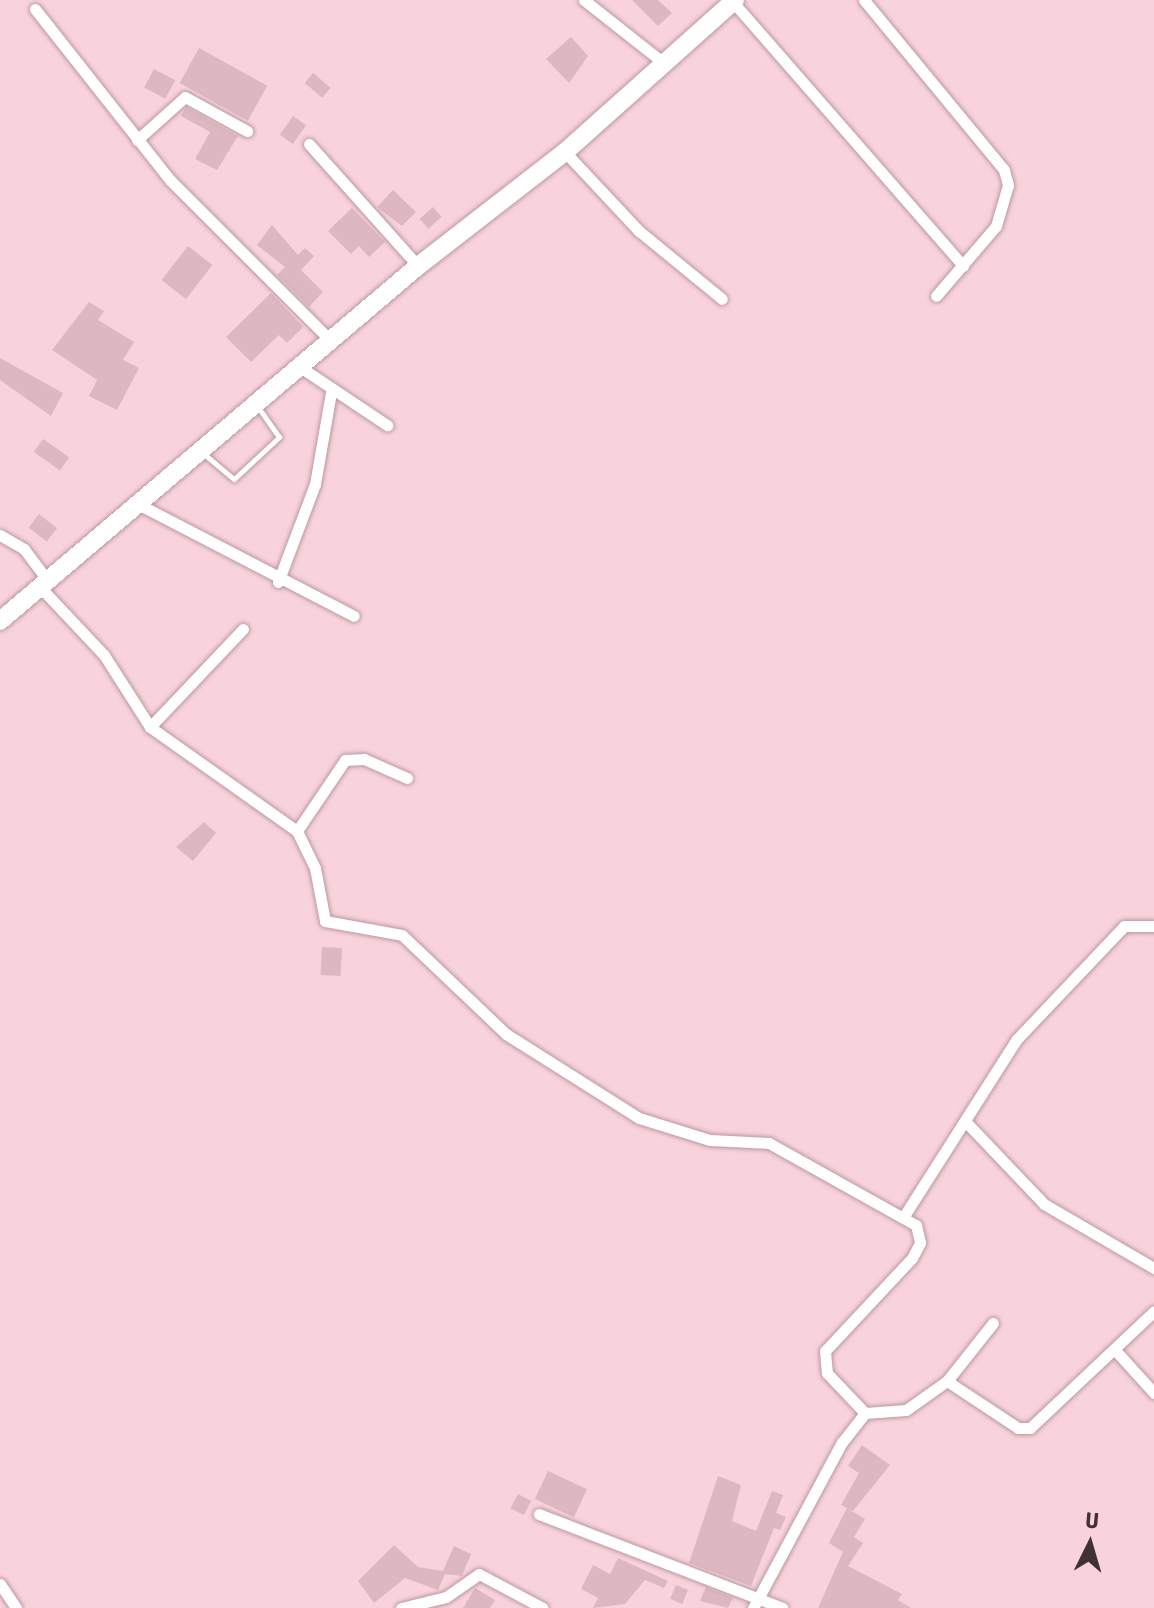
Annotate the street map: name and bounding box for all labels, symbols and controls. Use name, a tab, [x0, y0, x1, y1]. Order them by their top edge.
north arrow	[1050, 1504, 1130, 1584]
text: U	[1084, 1507, 1100, 1534]

